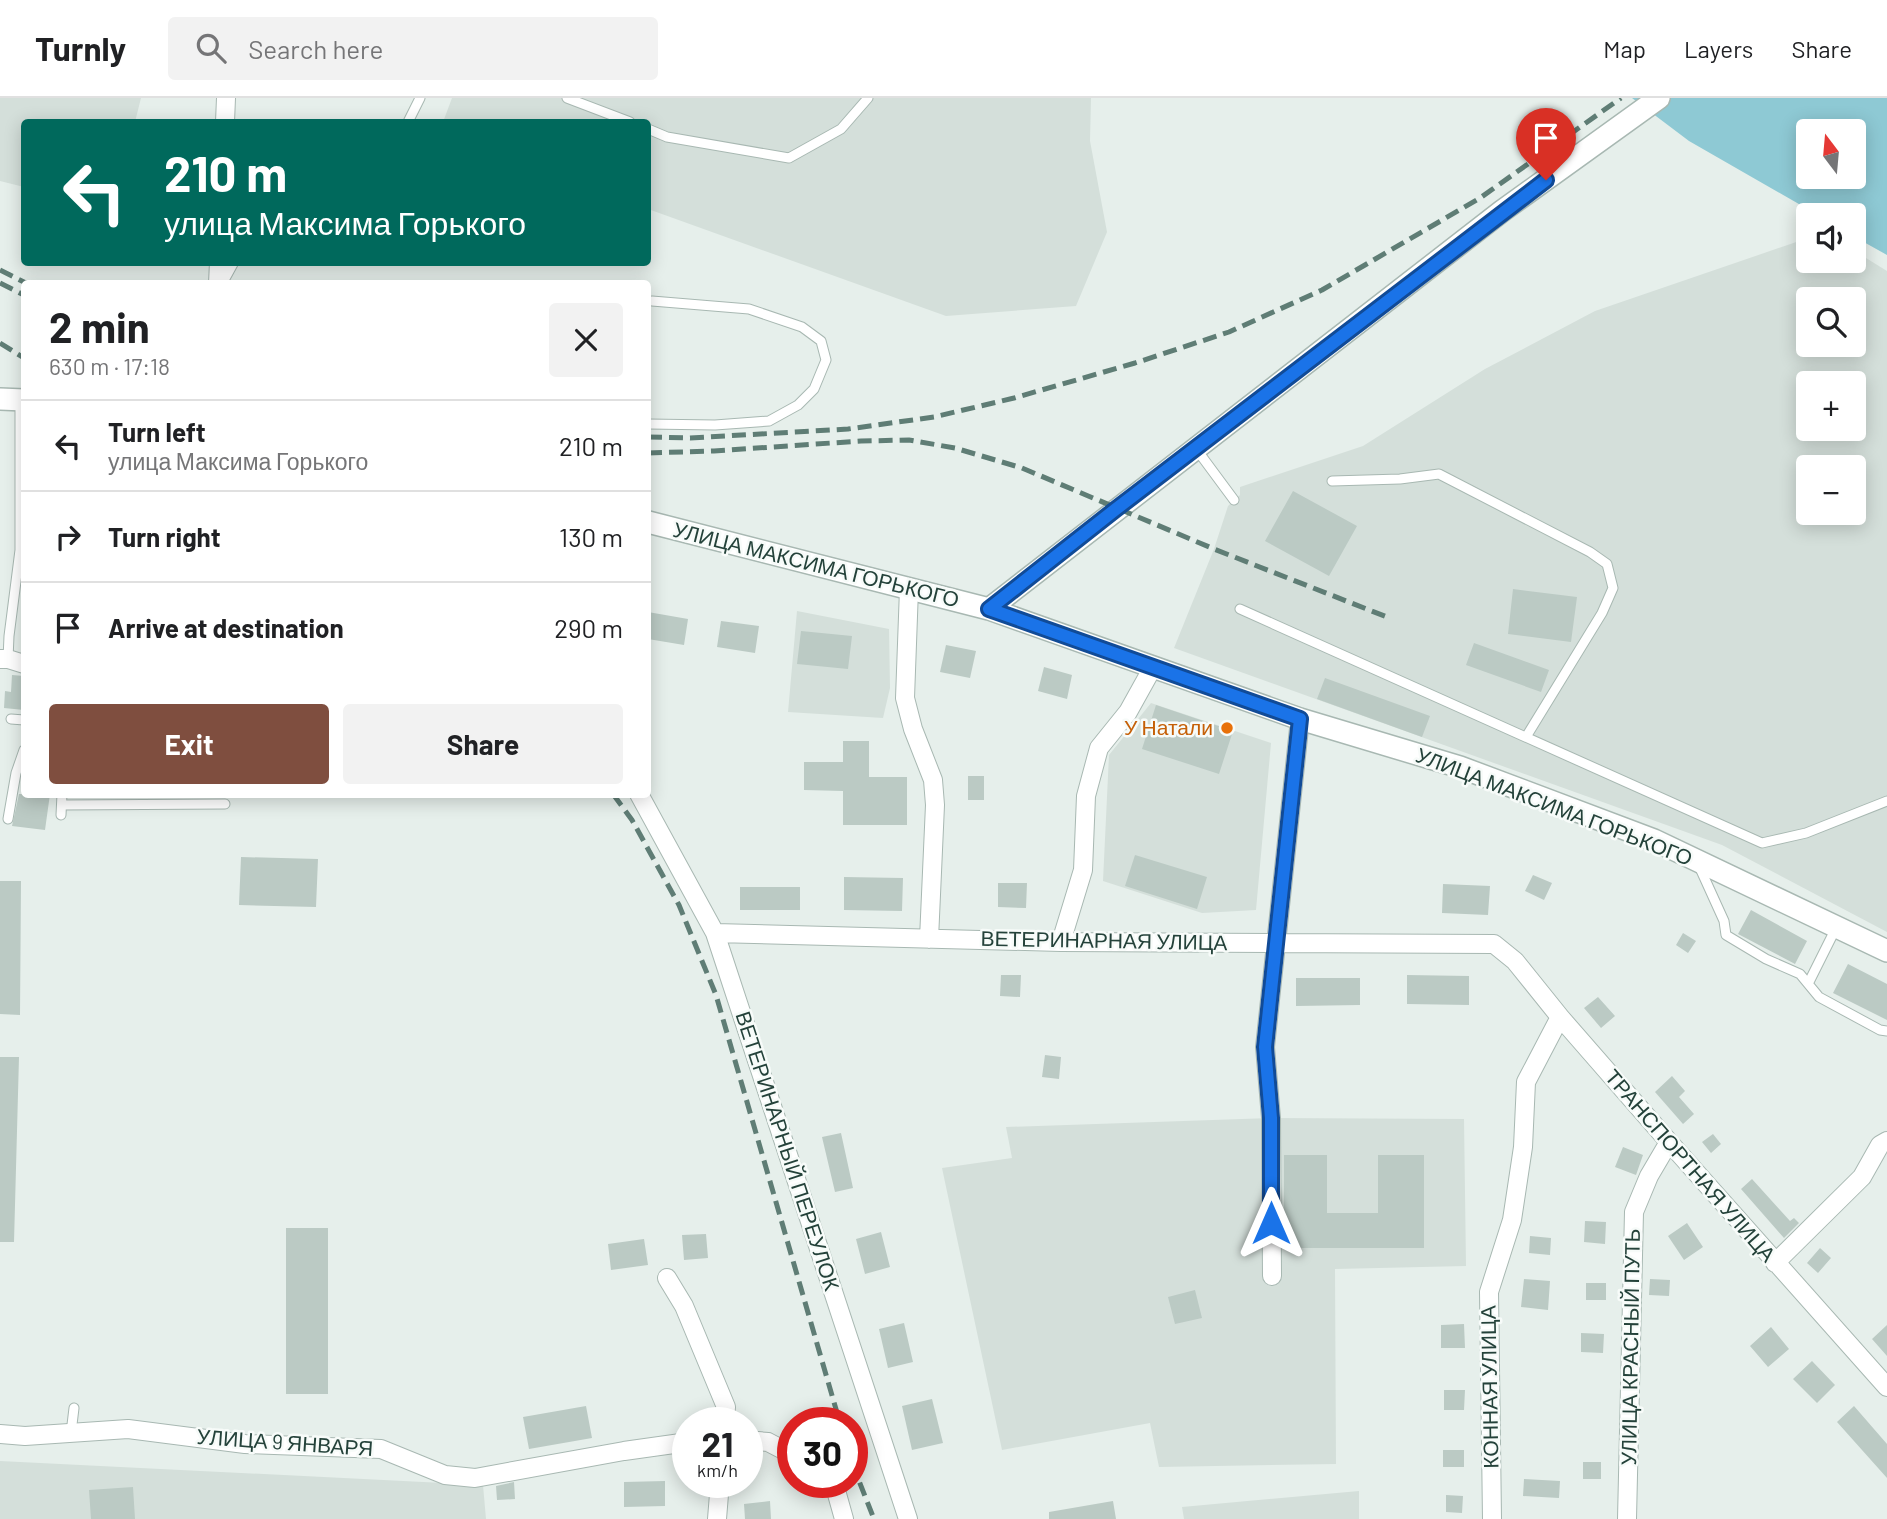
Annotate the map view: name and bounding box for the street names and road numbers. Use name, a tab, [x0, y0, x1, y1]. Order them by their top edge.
street label: УЛИЦА МАКСИМА ГОРЬКОГО	[671, 516, 962, 611]
street label: УЛИЦА МАКСИМА ГОРЬКОГО	[1413, 741, 1696, 870]
street label: ВЕТЕРИНАРНАЯ УЛИЦА	[980, 925, 1228, 954]
street label: ВЕТЕРИНАРНЫЙ ПЕРЕУЛОК	[731, 1008, 846, 1294]
street label: ТРАНСПОРТНАЯ УЛИЦА	[1601, 1064, 1781, 1266]
street label: УЛИЦА КРАСНЫЙ ПУТЬ	[1615, 1228, 1644, 1466]
street label: КОННАЯ УЛИЦА	[1475, 1305, 1502, 1469]
street label: УЛИЦА 9 ЯНВАРЯ	[196, 1423, 374, 1460]

